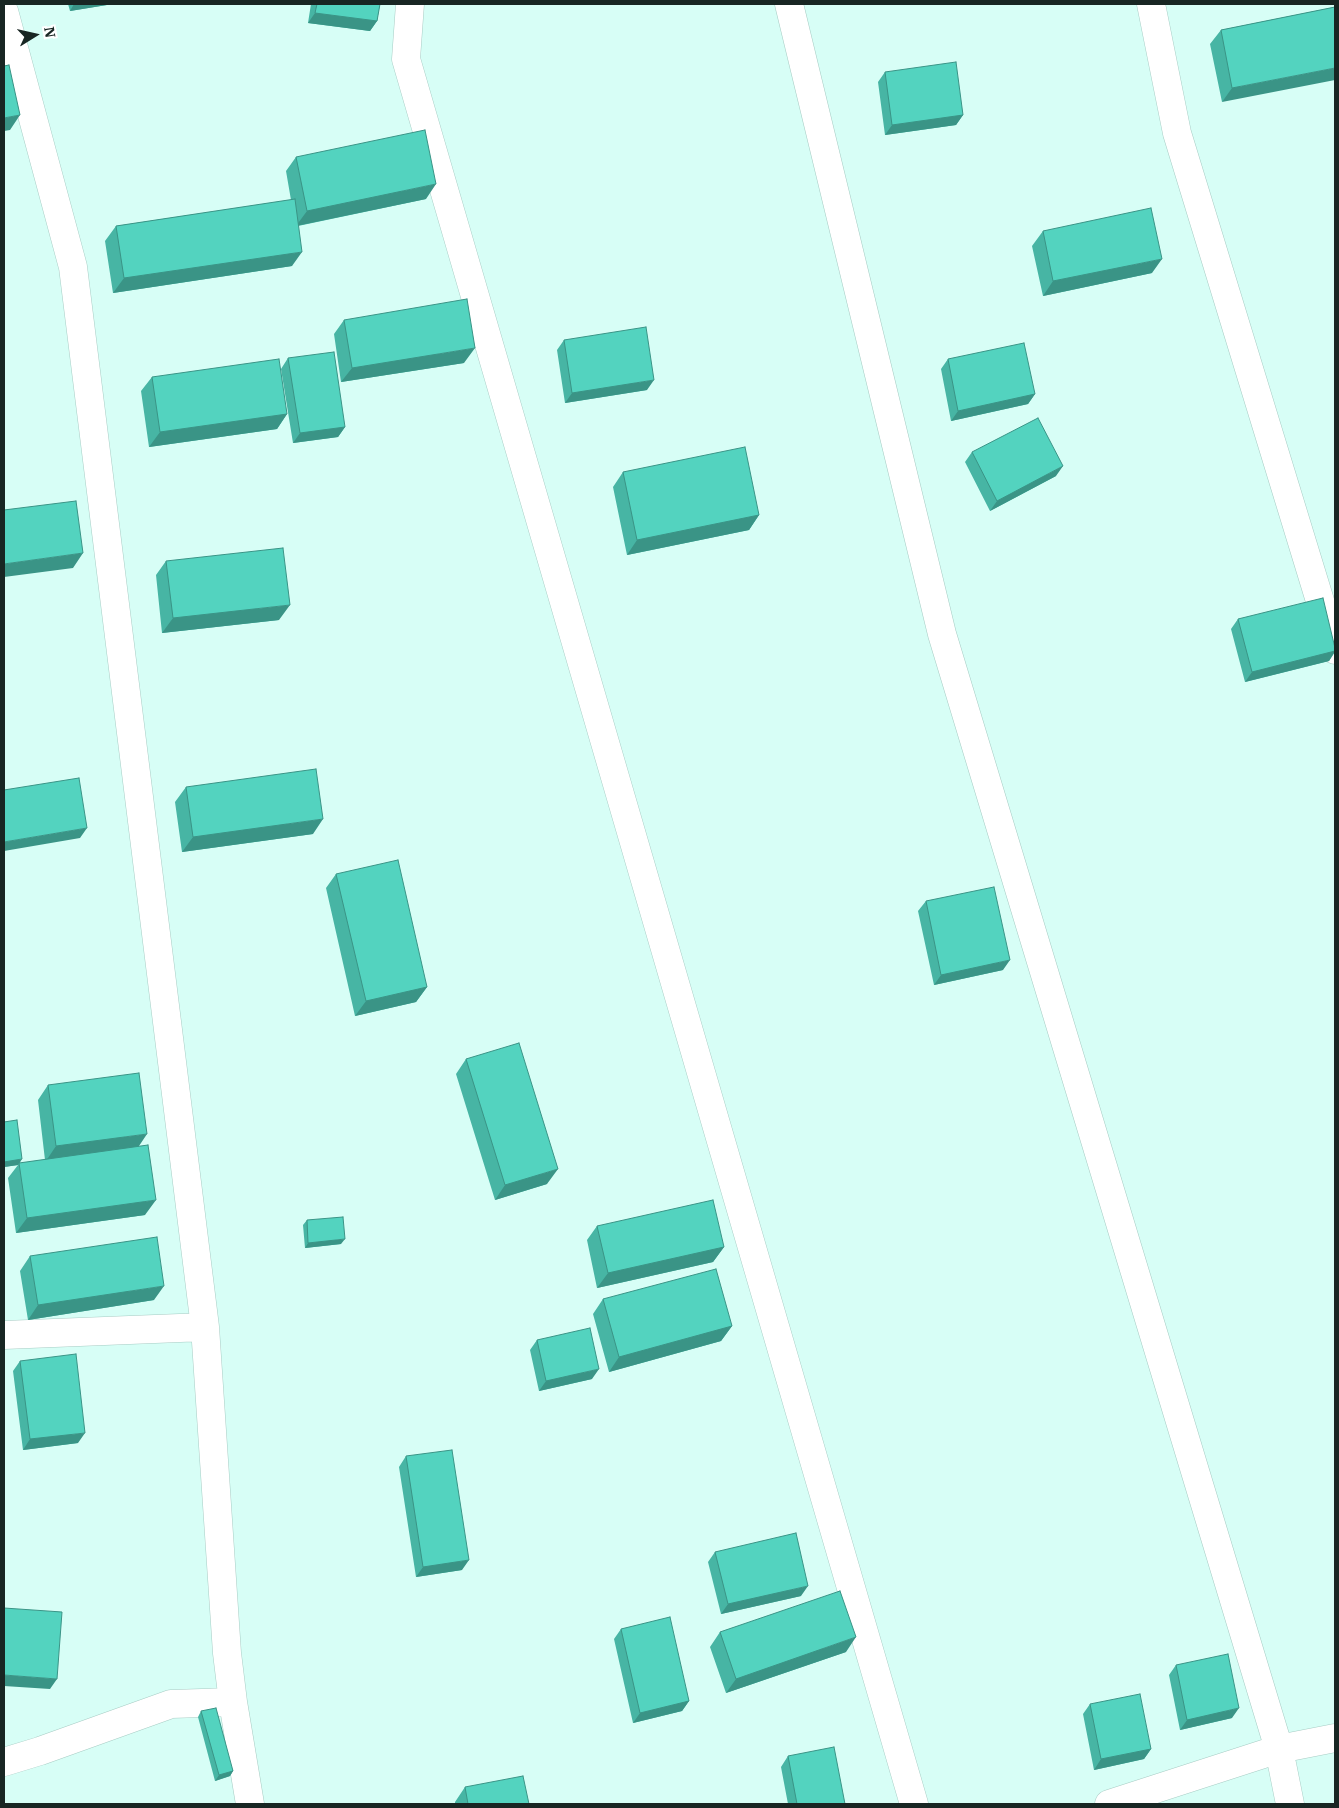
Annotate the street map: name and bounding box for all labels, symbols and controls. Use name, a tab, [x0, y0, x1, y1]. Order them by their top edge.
north arrow	[10, 10, 60, 60]
text: N	[40, 25, 60, 39]

